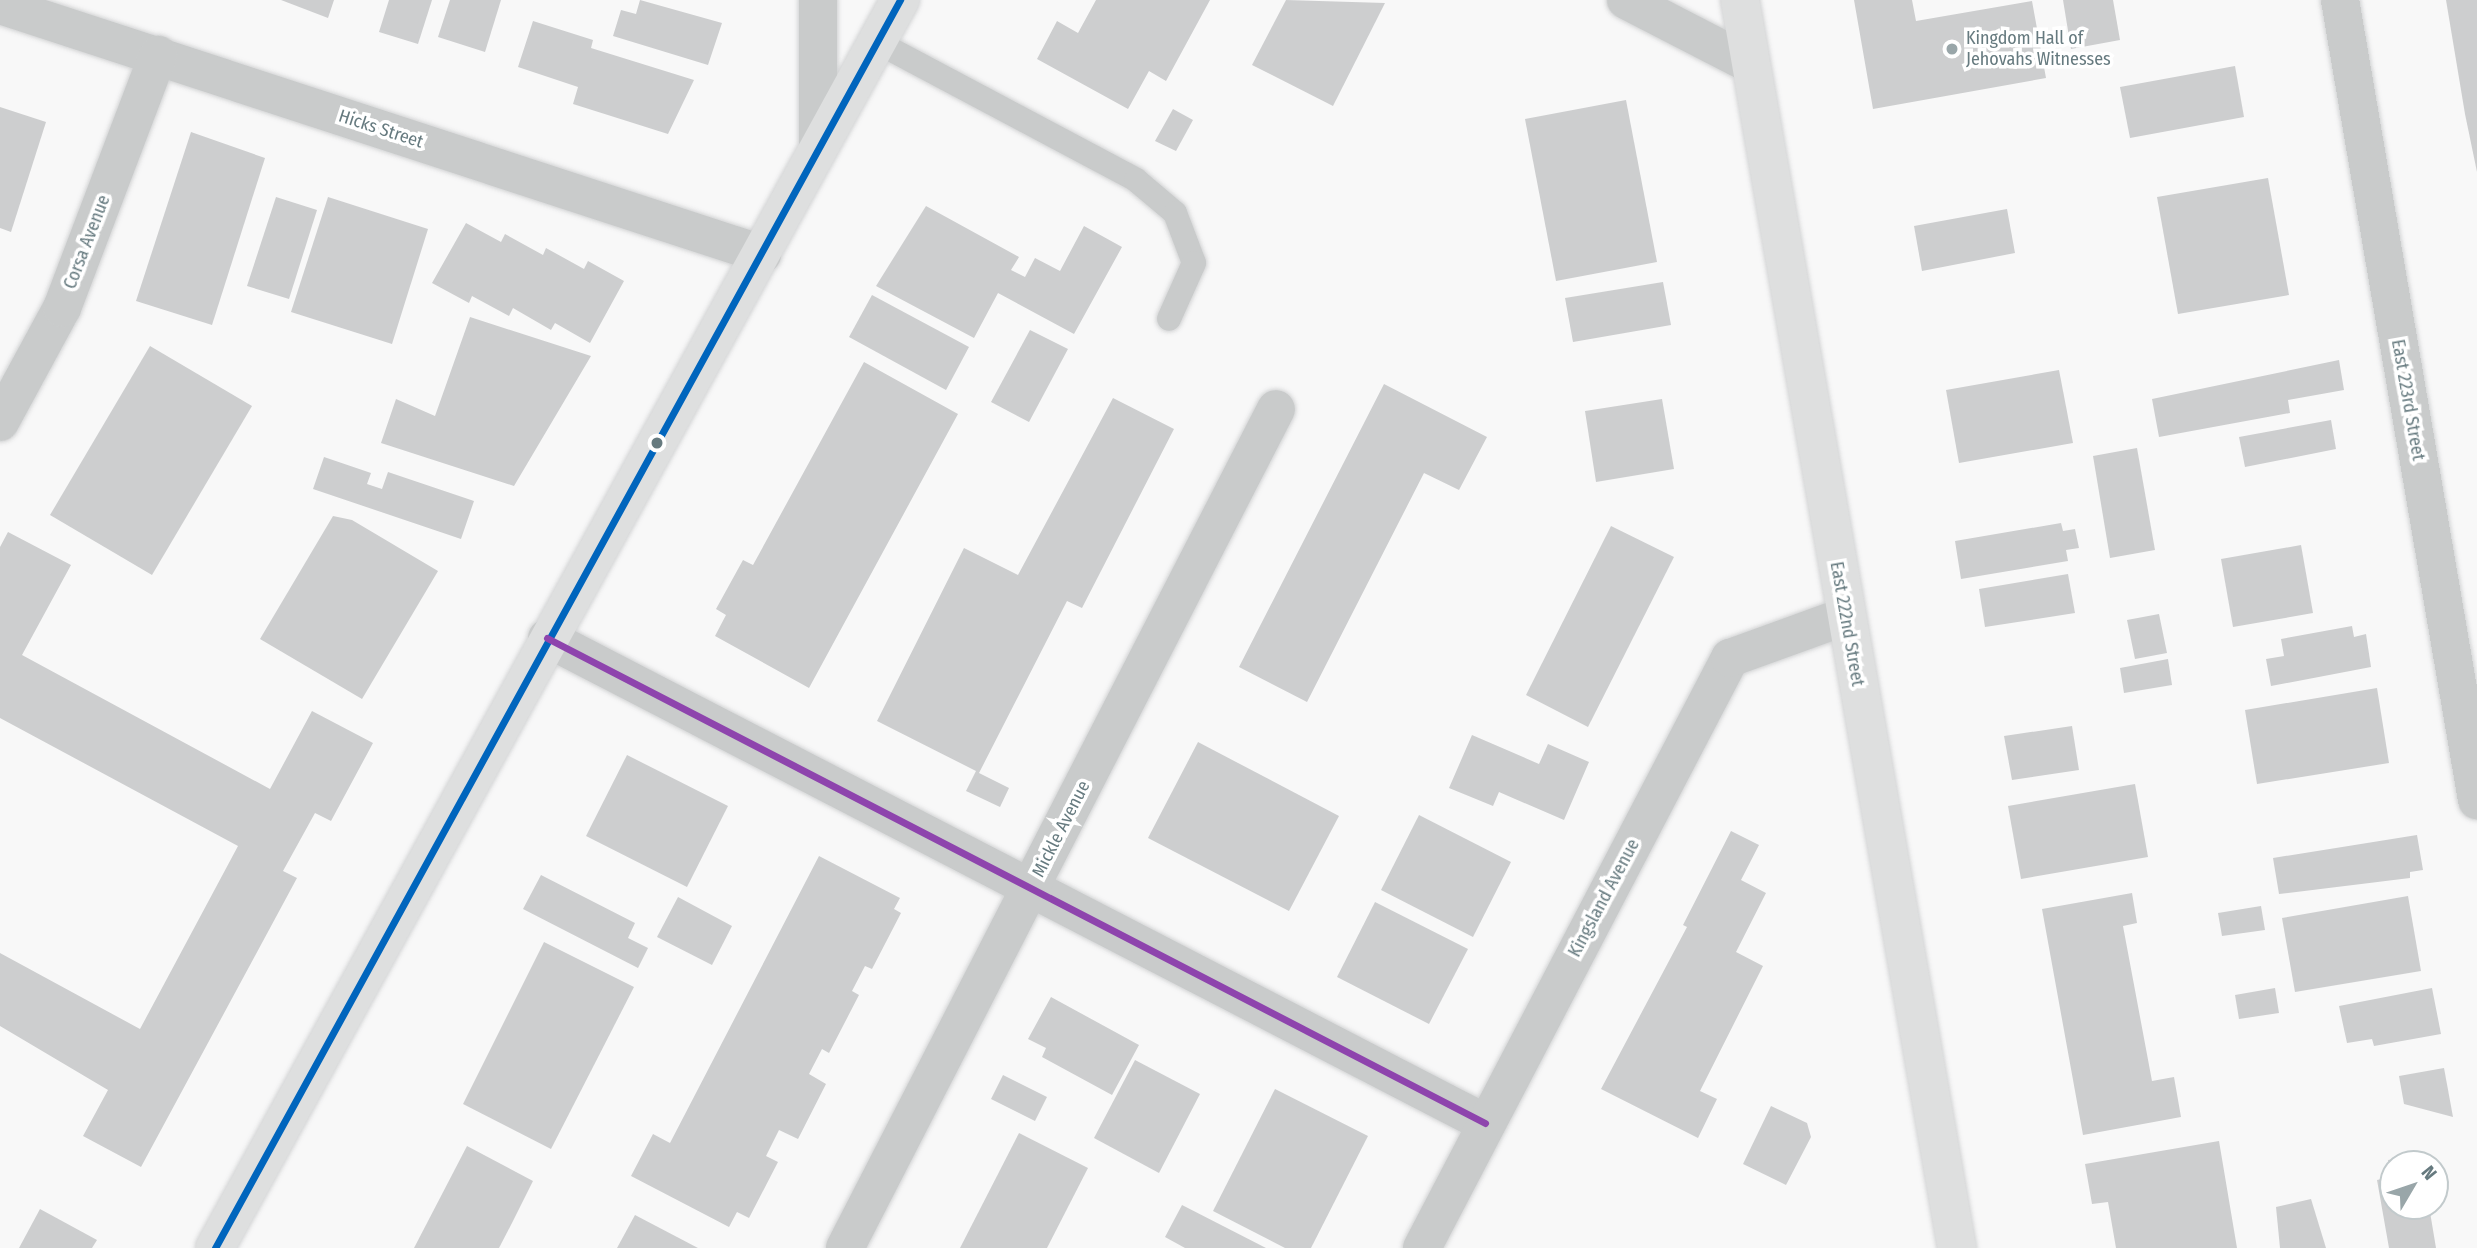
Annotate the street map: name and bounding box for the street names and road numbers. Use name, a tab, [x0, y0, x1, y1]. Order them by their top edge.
street label: Hicks Street	[336, 105, 426, 153]
street label: Corsa Avenue	[59, 192, 115, 292]
street label: East 223rd Street	[2387, 338, 2429, 462]
street label: East 222nd Street	[1825, 560, 1869, 688]
street label: Mickle Avenue	[1027, 777, 1095, 881]
street label: Kingsland Avenue	[1564, 835, 1644, 961]

